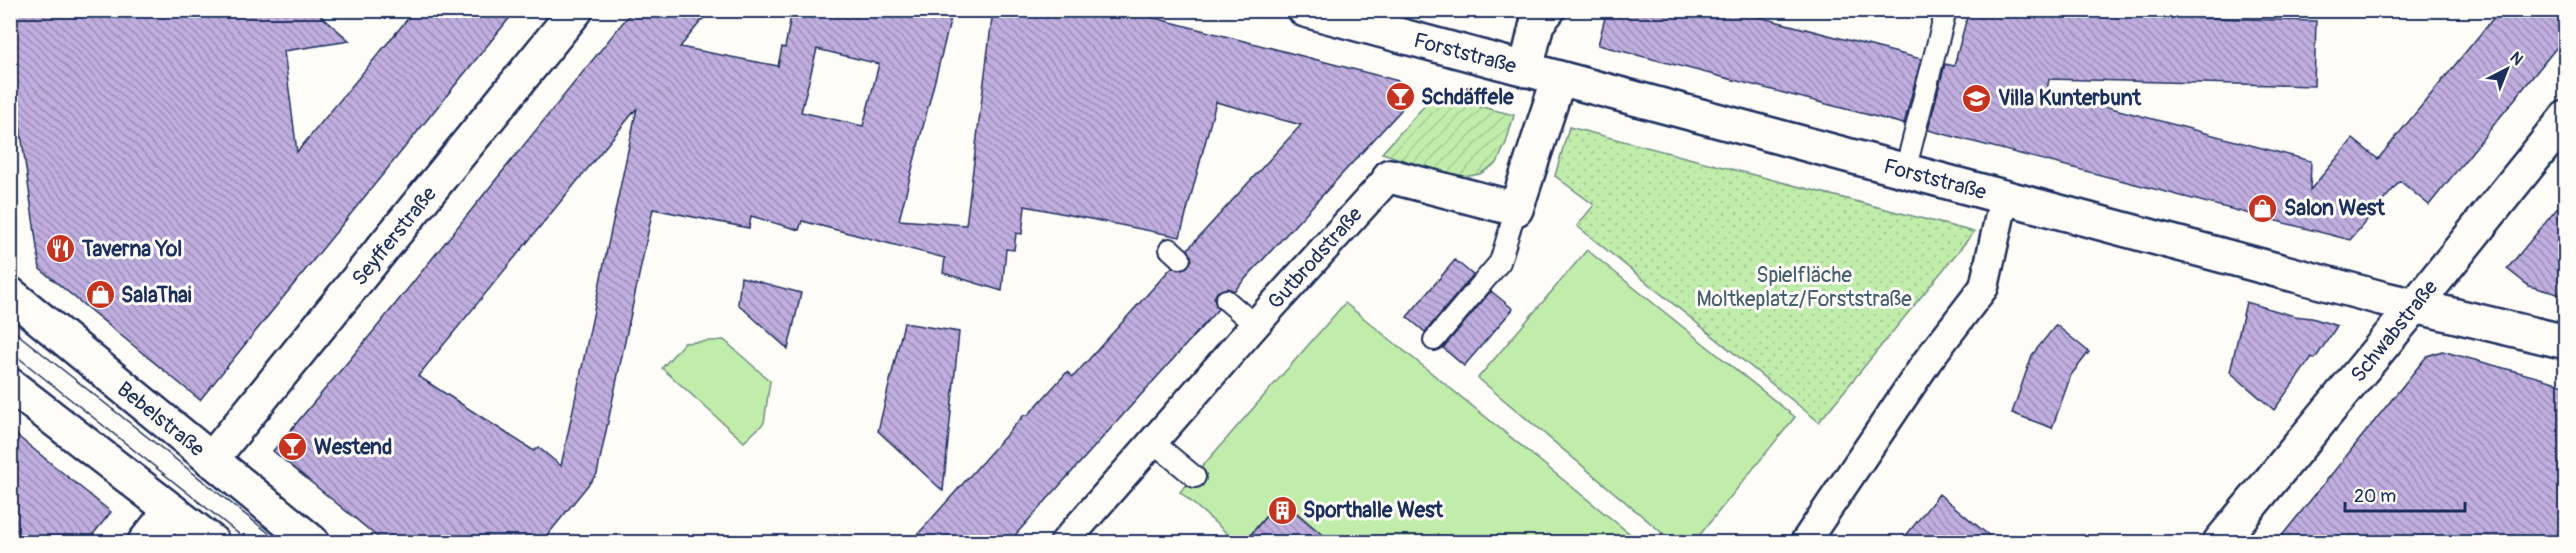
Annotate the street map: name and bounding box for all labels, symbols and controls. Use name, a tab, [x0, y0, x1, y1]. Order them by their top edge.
street label: Forststraße	[1411, 27, 1520, 80]
north arrow	[2477, 39, 2537, 99]
text: N	[2506, 48, 2527, 70]
bar icon: Schdäffele	[1384, 81, 1416, 113]
school or university icon: Villa Kunterbunt	[1961, 82, 1993, 114]
place label: Schdäffele	[1421, 84, 1514, 111]
place label: Villa Kunterbunt	[1998, 85, 2141, 112]
street label: Forststraße	[1881, 153, 1990, 206]
street label: Seyfferstraße	[346, 181, 443, 291]
shop icon: Salon West	[2247, 192, 2279, 224]
place label: Salon West	[2284, 195, 2385, 222]
street label: Gutbrodstraße	[1262, 201, 1369, 315]
restaurant icon: Taverna Yol	[45, 233, 77, 265]
place label: Taverna Yol	[81, 236, 182, 263]
park label: Spielfläche Moltkeplatz/Forststraße	[1696, 262, 1912, 313]
street label: Schwabstraße	[2345, 274, 2444, 388]
shop icon: SalaThai	[84, 279, 116, 311]
place label: SalaThai	[121, 282, 192, 309]
street label: Bebelstraße	[111, 376, 210, 463]
bar icon: Westend	[277, 431, 309, 463]
place label: Westend	[314, 434, 392, 461]
scale bar	[2345, 475, 2465, 513]
text: 20 m	[2354, 485, 2396, 508]
building icon: Sporthalle West	[1266, 494, 1298, 526]
place label: Sporthalle West	[1303, 497, 1444, 524]

